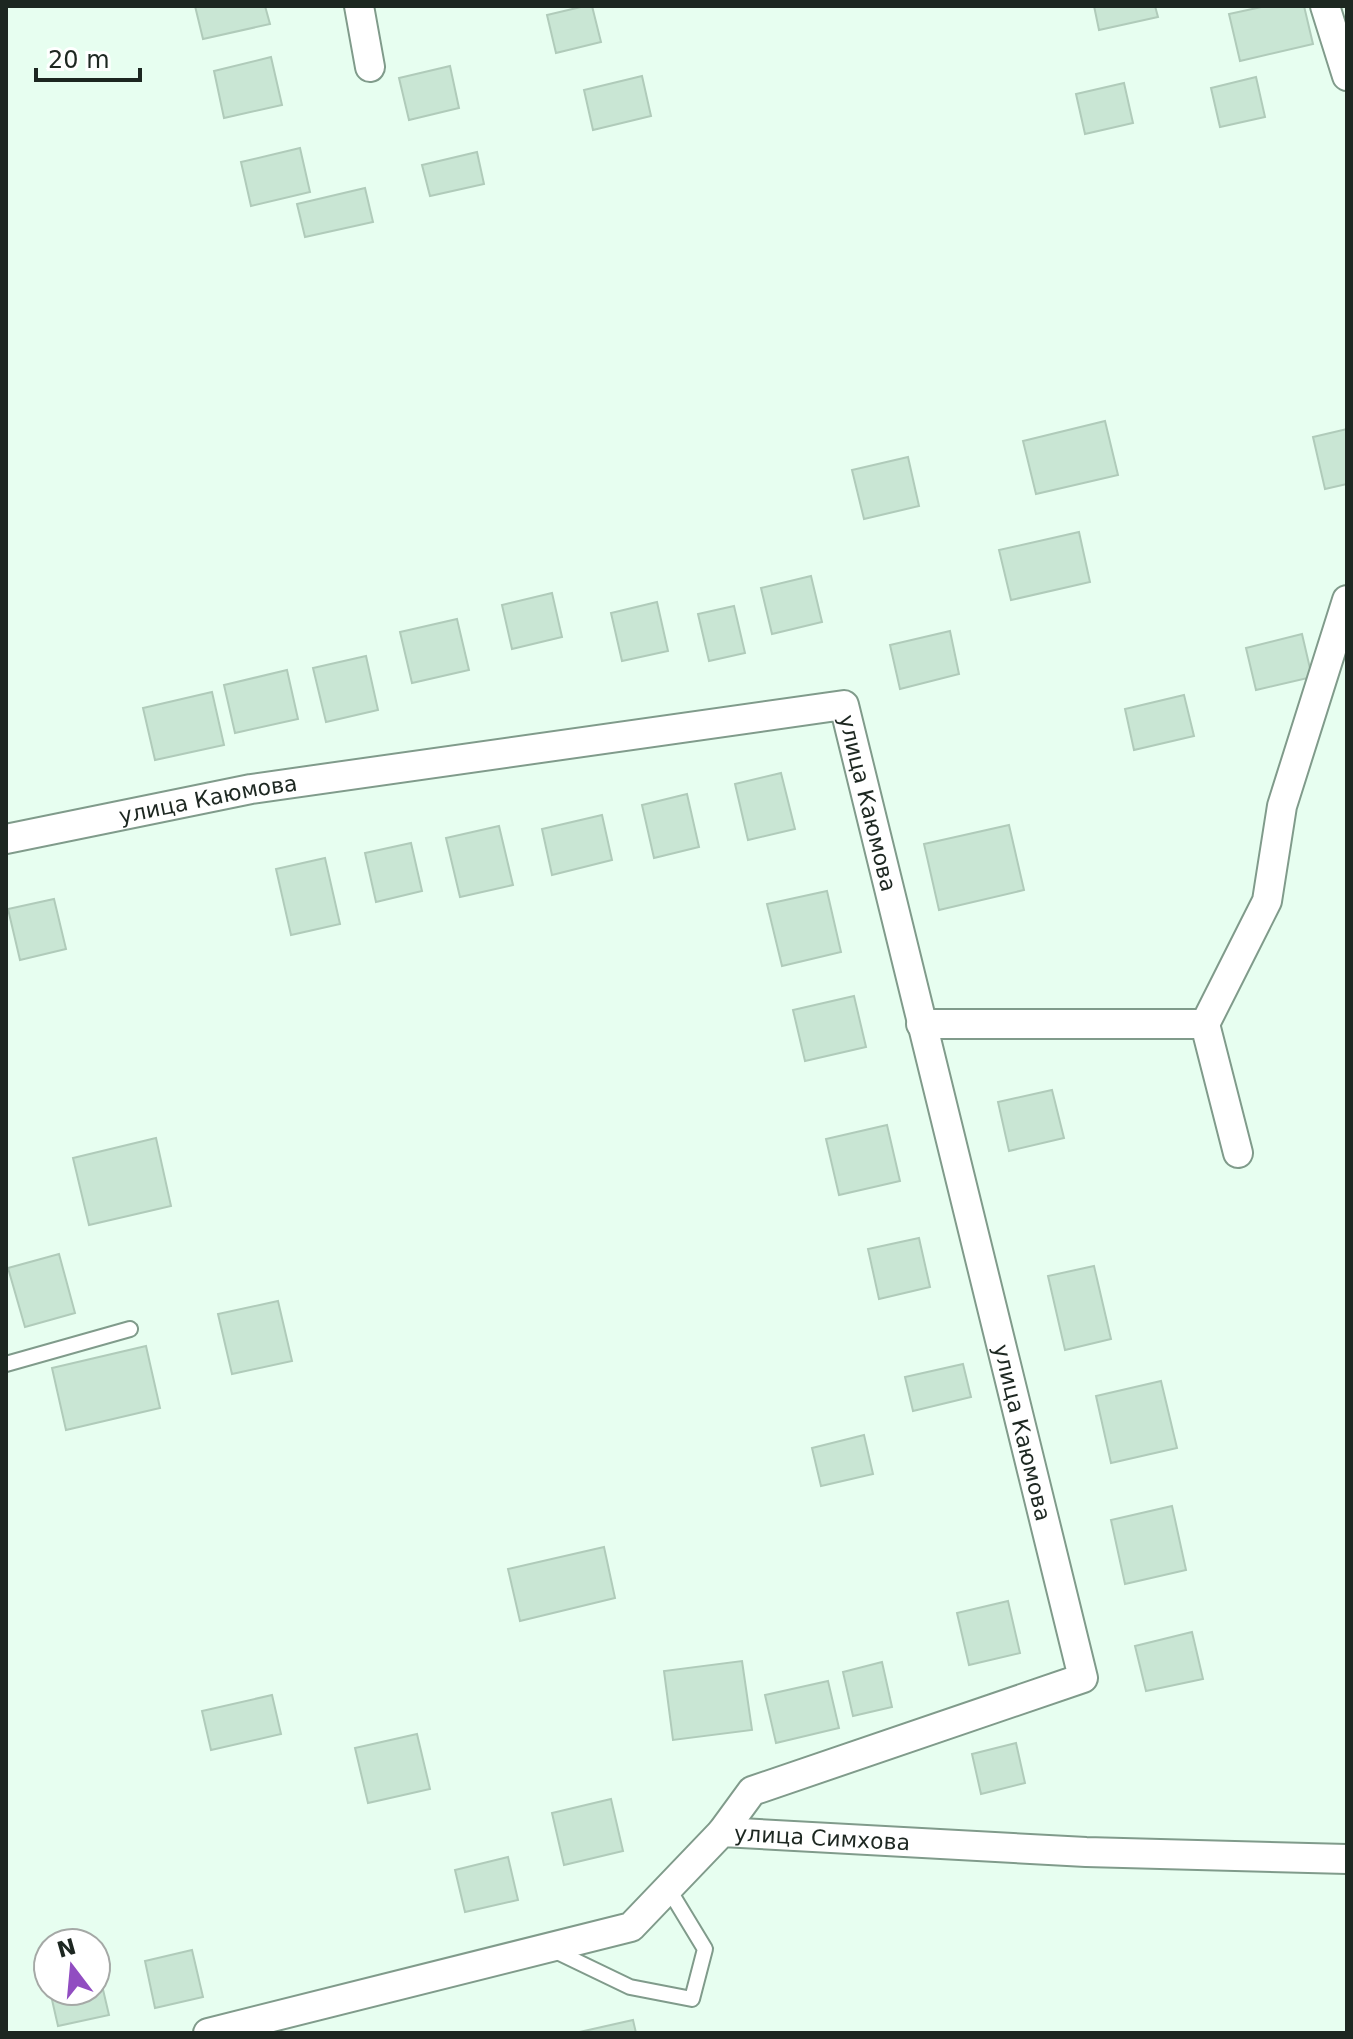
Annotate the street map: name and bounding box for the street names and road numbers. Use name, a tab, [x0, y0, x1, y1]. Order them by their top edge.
street label: улица Каюмова	[834, 712, 902, 894]
street label: улица Каюмова	[117, 770, 299, 828]
street label: улица Каюмова	[989, 1342, 1056, 1523]
street label: улица Симхова	[734, 1820, 911, 1855]

